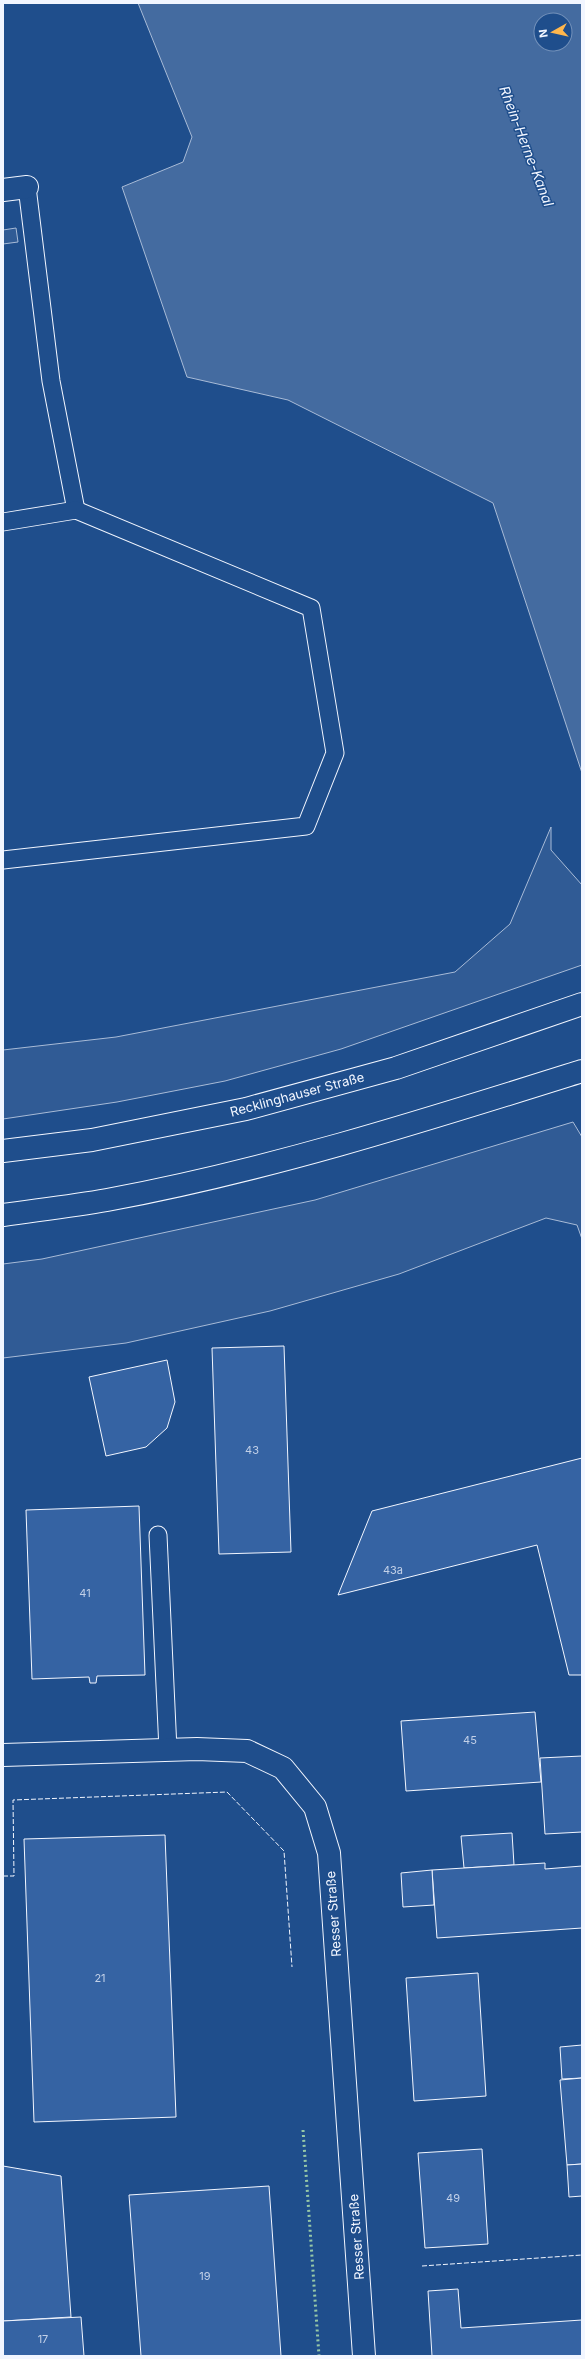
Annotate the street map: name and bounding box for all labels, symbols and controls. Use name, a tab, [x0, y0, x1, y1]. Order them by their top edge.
north arrow	[533, 12, 573, 52]
text: N	[536, 28, 551, 39]
water label: Rhein-Herne-Kanal	[496, 83, 558, 209]
street label: Recklinghauser Straße	[228, 1068, 366, 1120]
house number: 43	[245, 1443, 259, 1457]
house number: 43a	[383, 1563, 403, 1577]
house number: 41	[79, 1586, 91, 1600]
house number: 45	[463, 1733, 477, 1747]
street label: Resser Straße	[322, 1871, 344, 1957]
house number: 21	[94, 1971, 106, 1985]
house number: 49	[446, 2191, 460, 2205]
street label: Resser Straße	[345, 2194, 367, 2280]
house number: 19	[199, 2269, 211, 2283]
house number: 17	[38, 2332, 48, 2346]

